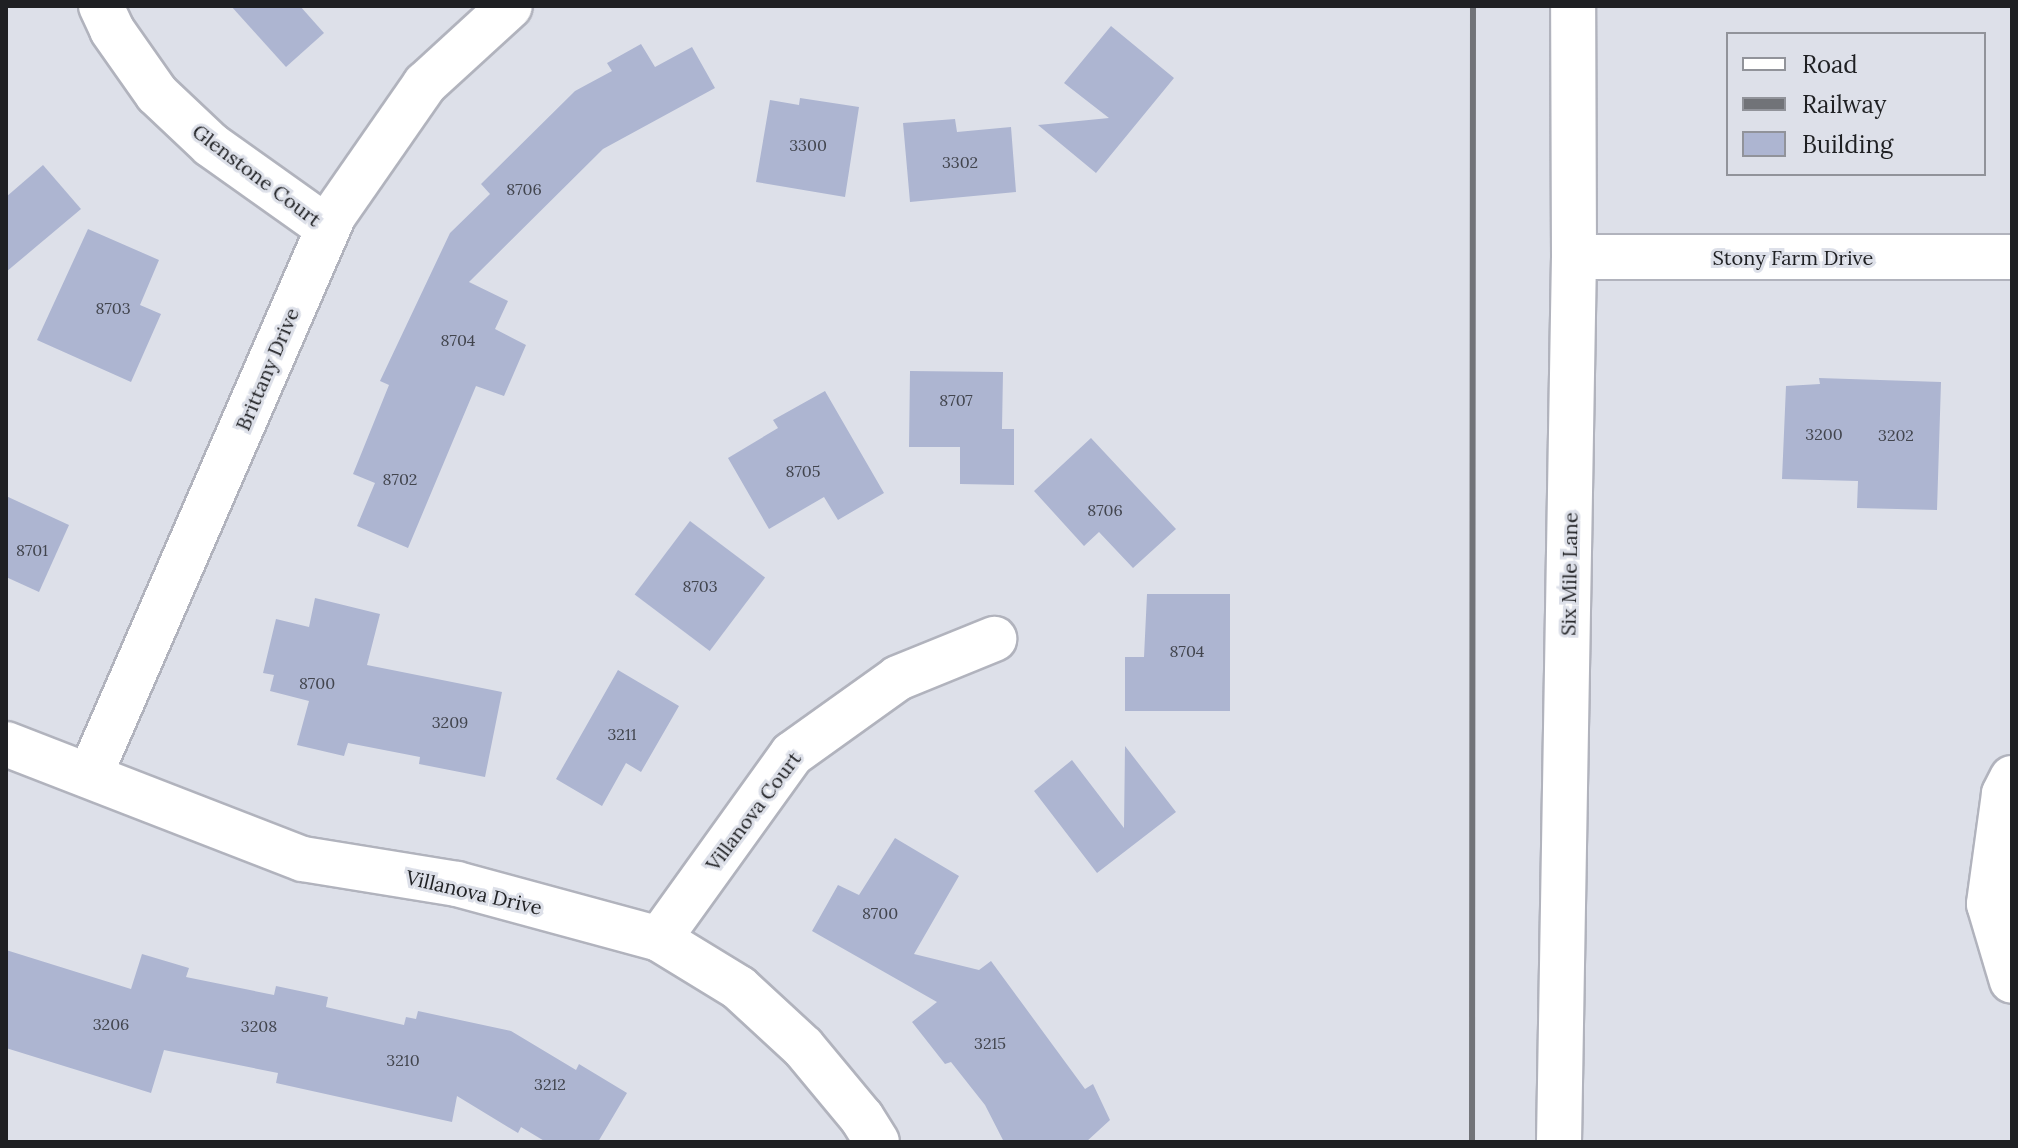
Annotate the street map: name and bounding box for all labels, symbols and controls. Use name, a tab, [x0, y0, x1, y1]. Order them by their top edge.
legend	[1726, 32, 1986, 176]
text: Road	[1802, 49, 1858, 80]
text: Railway	[1802, 89, 1886, 120]
street label: Glenstone Court	[188, 119, 326, 231]
text: Building	[1802, 129, 1893, 160]
house number: 3300	[789, 135, 827, 155]
house number: 3302	[942, 152, 978, 172]
house number: 8706	[506, 179, 542, 199]
street label: Stony Farm Drive	[1713, 245, 1873, 269]
house number: 8703	[95, 298, 131, 318]
street label: Brittany Drive	[230, 304, 304, 434]
house number: 8704	[441, 330, 475, 350]
house number: 8707	[939, 390, 973, 410]
house number: 3200	[1805, 424, 1843, 444]
house number: 3202	[1878, 425, 1914, 445]
house number: 8705	[785, 461, 821, 481]
house number: 8702	[383, 469, 417, 489]
house number: 8706	[1087, 500, 1123, 520]
street label: Six Mile Lane	[1556, 512, 1582, 636]
house number: 8701	[16, 540, 48, 560]
house number: 8703	[682, 576, 718, 596]
house number: 8704	[1170, 641, 1204, 661]
house number: 8700	[299, 673, 335, 693]
house number: 3209	[432, 712, 468, 732]
house number: 3211	[607, 724, 637, 744]
street label: Villanova Court	[700, 747, 806, 875]
street label: Villanova Drive	[404, 865, 544, 919]
house number: 8700	[862, 903, 898, 923]
house number: 3206	[93, 1014, 129, 1034]
house number: 3208	[241, 1016, 277, 1036]
house number: 3215	[974, 1033, 1006, 1053]
house number: 3210	[386, 1050, 420, 1070]
house number: 3212	[534, 1074, 566, 1094]

